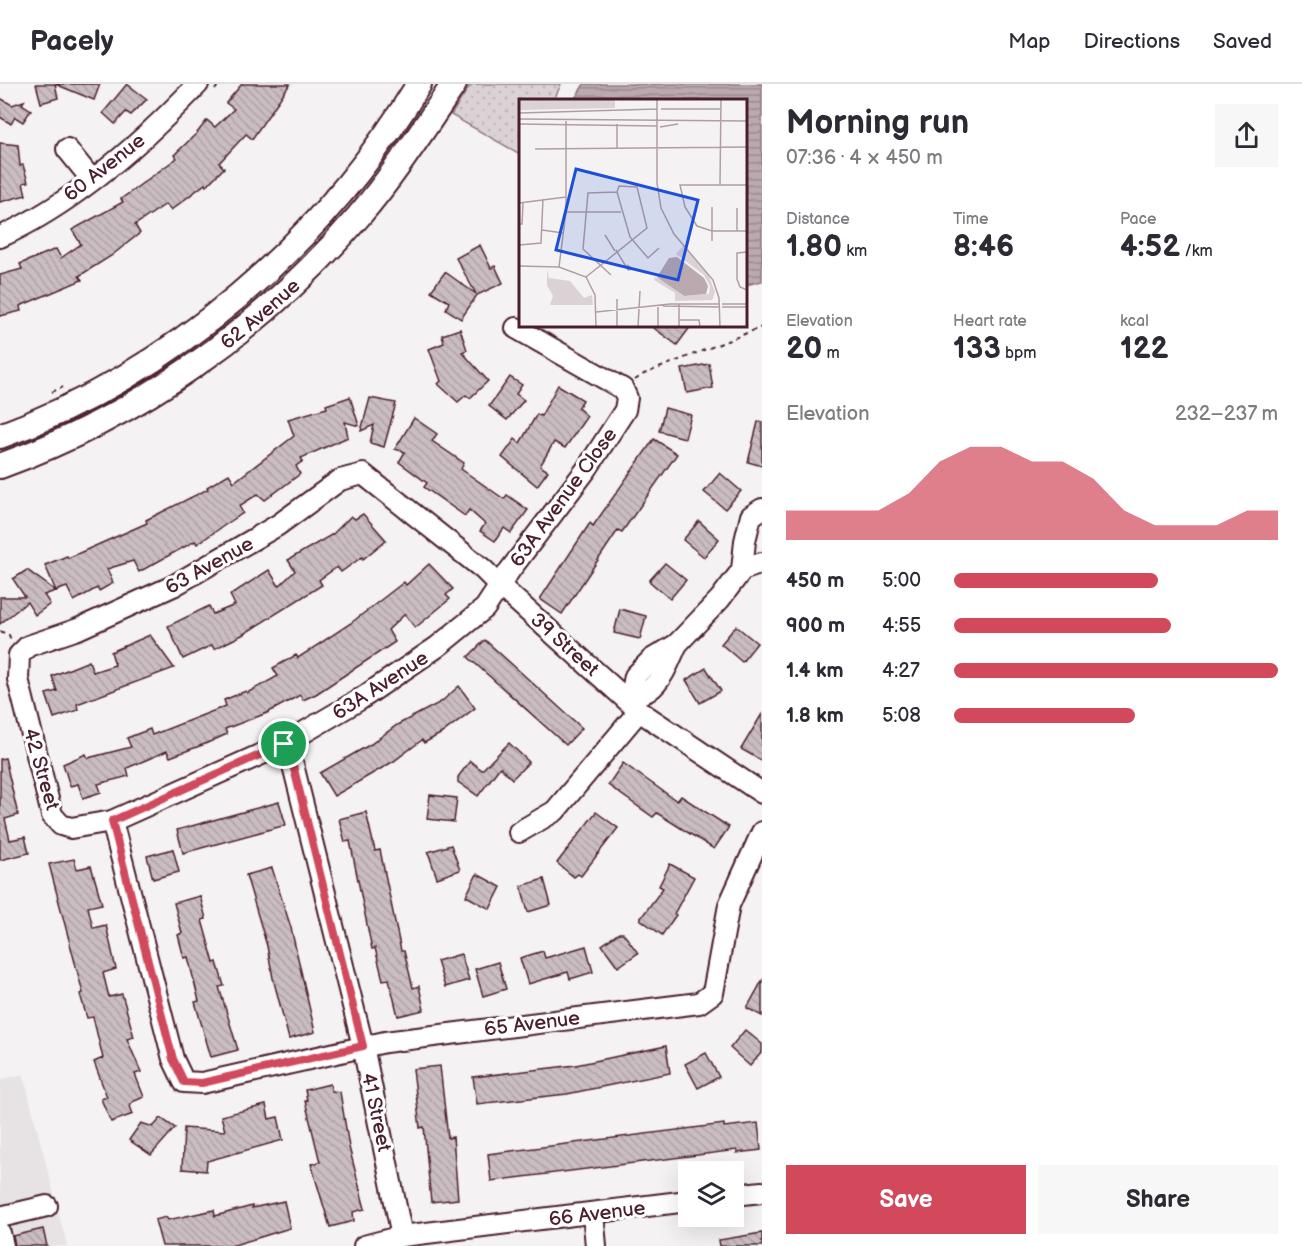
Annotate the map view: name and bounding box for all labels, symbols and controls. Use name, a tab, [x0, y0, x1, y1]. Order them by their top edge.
text: Pacely	[30, 25, 114, 58]
text: Map	[1008, 29, 1051, 54]
text: Directions	[1084, 29, 1180, 54]
text: Saved	[1213, 29, 1272, 54]
inset map	[519, 99, 747, 327]
text: Morning run	[786, 103, 969, 143]
button: share	[1215, 104, 1278, 167]
street label: 60 Avenue	[59, 129, 150, 207]
text: 07:36 · 4 × 450 m	[786, 146, 943, 170]
text: Distance	[786, 210, 850, 229]
text: Time	[953, 210, 988, 229]
text: Pace	[1120, 210, 1156, 229]
text: 1.80	[786, 229, 842, 265]
text: 8:46	[953, 229, 1014, 265]
text: 4:52	[1120, 229, 1180, 265]
text: km	[842, 242, 867, 261]
text: /km	[1180, 242, 1213, 261]
street label: 62 Avenue	[216, 274, 305, 355]
text: Elevation	[786, 312, 853, 331]
text: Heart rate	[953, 312, 1027, 331]
text: kcal	[1120, 312, 1149, 331]
text: 20	[786, 331, 822, 367]
text: 133	[953, 331, 1001, 367]
text: 122	[1120, 331, 1169, 367]
text: m	[822, 344, 840, 363]
text: bpm	[1001, 344, 1037, 363]
text: Elevation	[786, 402, 869, 426]
text: 232–237 m	[1175, 402, 1278, 426]
street label: 63A Avenue Close	[505, 423, 622, 572]
street label: 63 Avenue	[161, 532, 258, 600]
text: 450 m	[786, 569, 844, 593]
text: 5:00	[882, 569, 921, 593]
street label: 39 Street	[525, 608, 603, 682]
text: 900 m	[786, 614, 845, 638]
text: 4:55	[882, 614, 921, 638]
street label: 63A Avenue	[328, 646, 433, 726]
text: 1.4 km	[786, 659, 844, 683]
text: 4:27	[882, 659, 920, 683]
text: 1.8 km	[786, 704, 844, 728]
text: 5:08	[882, 704, 921, 728]
pin	[258, 718, 309, 769]
street label: 42 Street	[18, 726, 64, 813]
icon: arrive	[267, 727, 300, 760]
street label: 65 Avenue	[483, 1006, 581, 1042]
street label: 41 Street	[356, 1071, 396, 1154]
map controls	[678, 1161, 744, 1227]
button: layers	[678, 1161, 744, 1227]
button: Save	[786, 1165, 1026, 1234]
button: Share	[1038, 1165, 1278, 1234]
street label: 66 Avenue	[548, 1196, 647, 1232]

